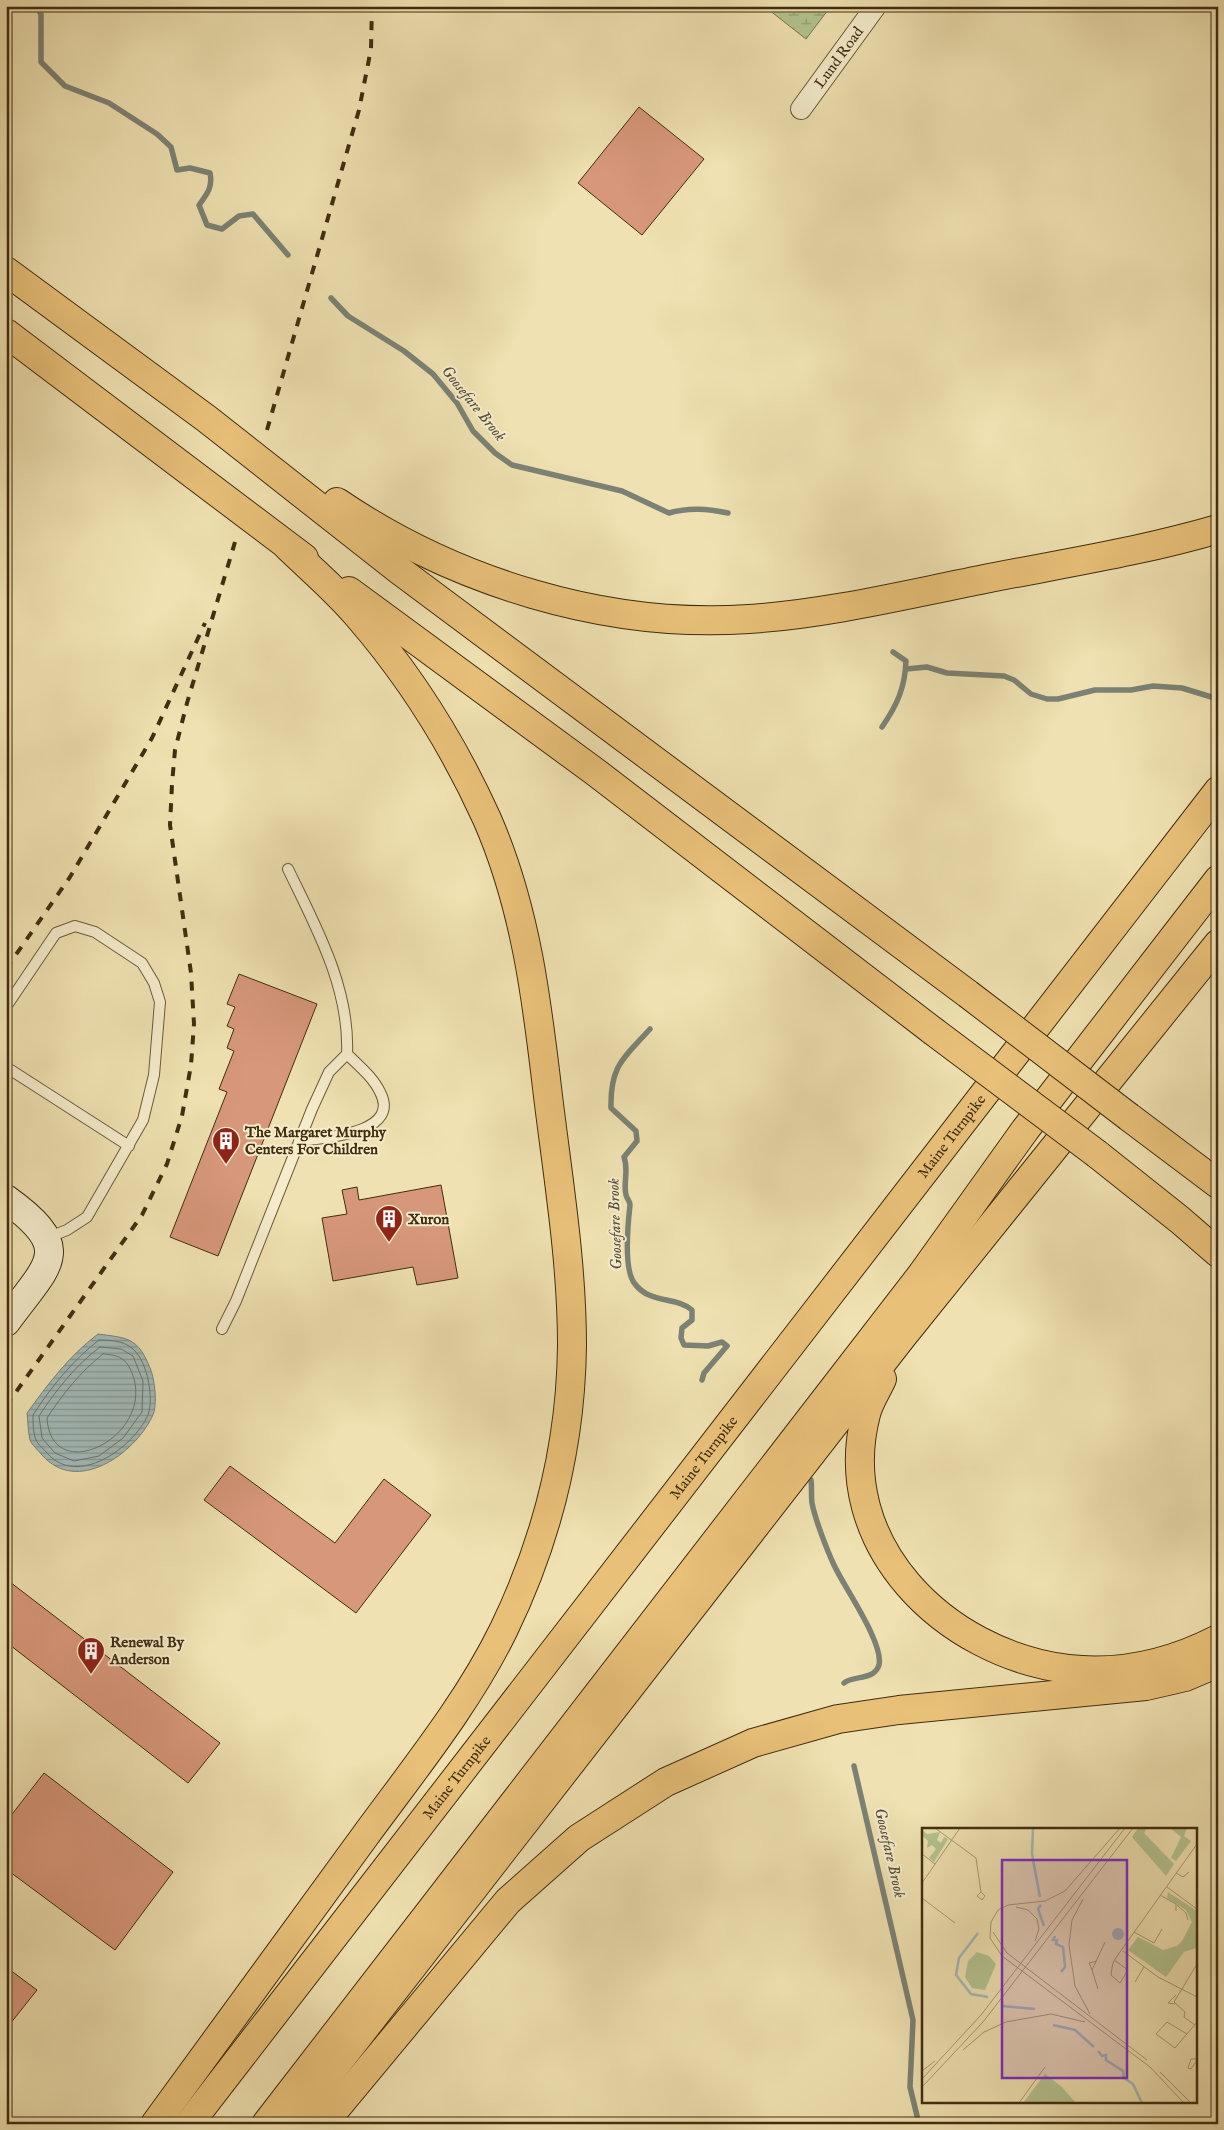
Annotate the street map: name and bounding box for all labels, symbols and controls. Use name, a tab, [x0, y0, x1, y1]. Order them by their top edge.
street label: Lund Road	[810, 22, 868, 92]
water label: Goosefare Brook	[436, 362, 510, 446]
street label: Maine Turnpike	[913, 1090, 990, 1182]
place label: The Margaret Murphy Centers For Children	[244, 1123, 387, 1159]
building icon: The Margaret Murphy Centers For Children	[211, 1126, 241, 1165]
water label: Goosefare Brook	[604, 1177, 628, 1270]
building icon: Xuron	[374, 1204, 404, 1243]
place label: Xuron	[407, 1210, 449, 1229]
street label: Maine Turnpike	[665, 1412, 742, 1503]
place label: Renewal By Anderson	[109, 1633, 185, 1669]
building icon: Renewal By Anderson	[76, 1636, 106, 1675]
street label: Maine Turnpike	[418, 1732, 495, 1823]
water label: Goosefare Brook	[869, 1806, 909, 1901]
inset map	[922, 1828, 1196, 2102]

